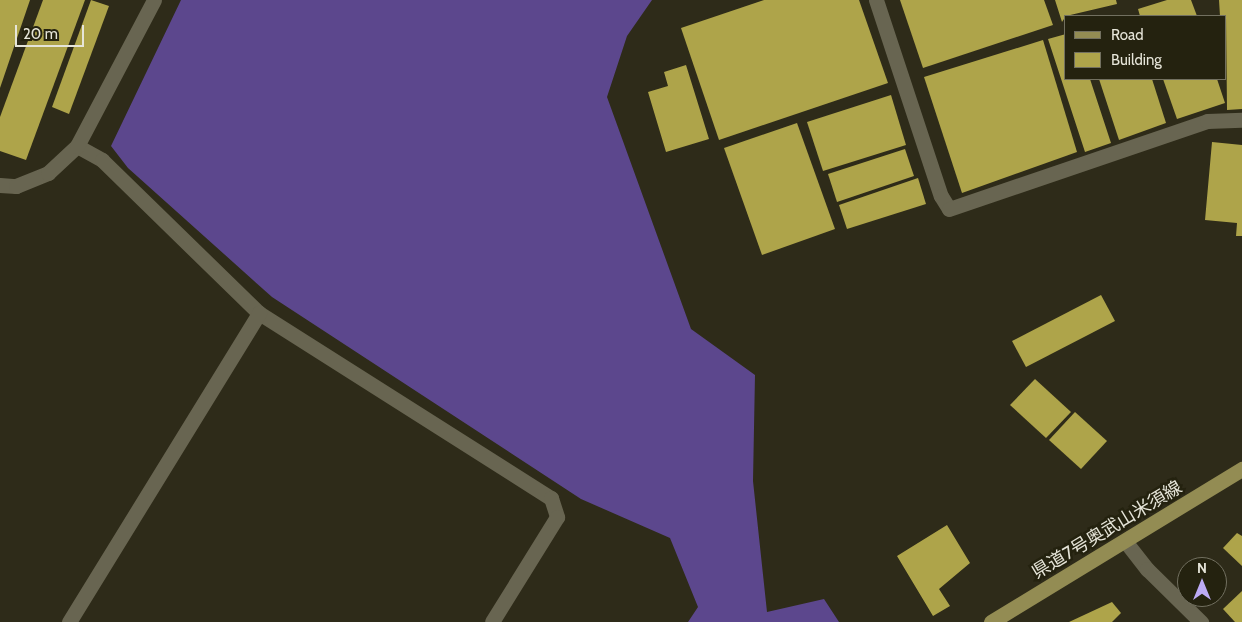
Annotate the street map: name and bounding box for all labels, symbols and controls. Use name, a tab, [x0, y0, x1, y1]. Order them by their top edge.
scale bar	[18, 15, 86, 47]
legend	[1064, 15, 1227, 80]
text: 20 m	[23, 25, 58, 43]
text: Road	[1111, 26, 1144, 44]
text: Building	[1111, 51, 1162, 69]
street label: 県道7号奥武山米須線	[1028, 477, 1186, 583]
north arrow	[1177, 557, 1227, 607]
text: N	[1197, 559, 1207, 577]

